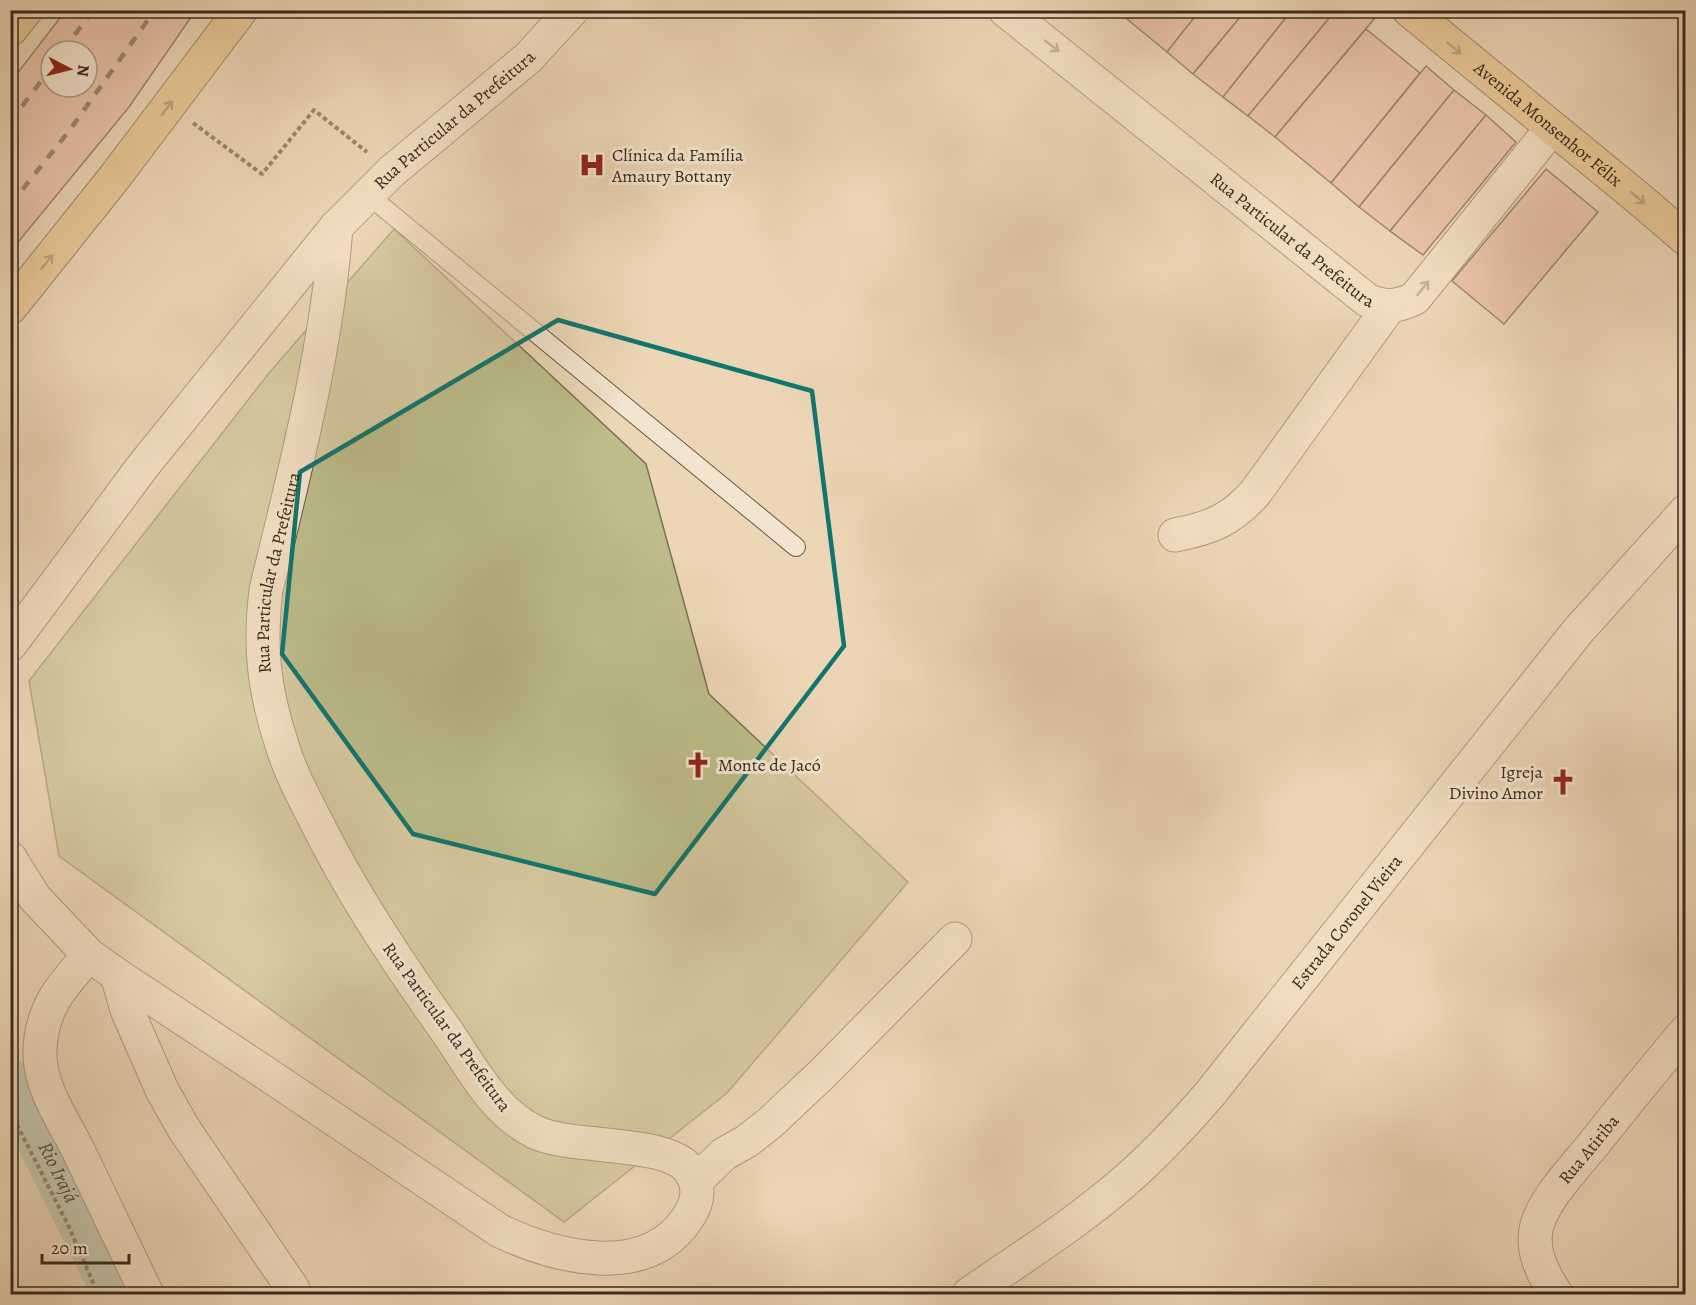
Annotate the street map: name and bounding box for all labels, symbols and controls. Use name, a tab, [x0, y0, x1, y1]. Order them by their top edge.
north arrow	[39, 39, 99, 99]
one-way arrow	[1043, 40, 1059, 53]
one-way arrow	[1446, 41, 1462, 54]
street label: Rua Particular da Prefeitura	[368, 45, 541, 195]
street label: Avenida Monsenhor Félix	[1468, 56, 1628, 192]
text: N	[71, 64, 95, 78]
one-way arrow	[161, 101, 174, 117]
place label: Clínica da Família Amaury Bottany	[611, 143, 744, 188]
hospital icon: Clínica da Família Amaury Bottany	[577, 150, 607, 180]
street label: Rua Particular da Prefeitura	[1205, 167, 1378, 314]
one-way arrow	[1630, 191, 1645, 205]
one-way arrow	[40, 255, 54, 270]
one-way arrow	[1416, 281, 1429, 297]
street label: Rua Particular da Prefeitura	[251, 469, 306, 675]
church icon: Monte de Jacó	[683, 750, 713, 780]
place label: Monte de Jacó	[718, 753, 821, 777]
place label: Igreja Divino Amor	[1449, 760, 1544, 805]
church icon: Igreja Divino Amor	[1548, 767, 1578, 797]
street label: Estrada Coronel Vieira	[1286, 849, 1408, 994]
street label: Rua Particular da Prefeitura	[377, 937, 517, 1117]
street label: Rua Atiriba	[1553, 1109, 1625, 1189]
water label: Rio Irajá	[32, 1137, 85, 1207]
scale bar	[42, 1227, 129, 1265]
text: 20 m	[51, 1236, 88, 1260]

